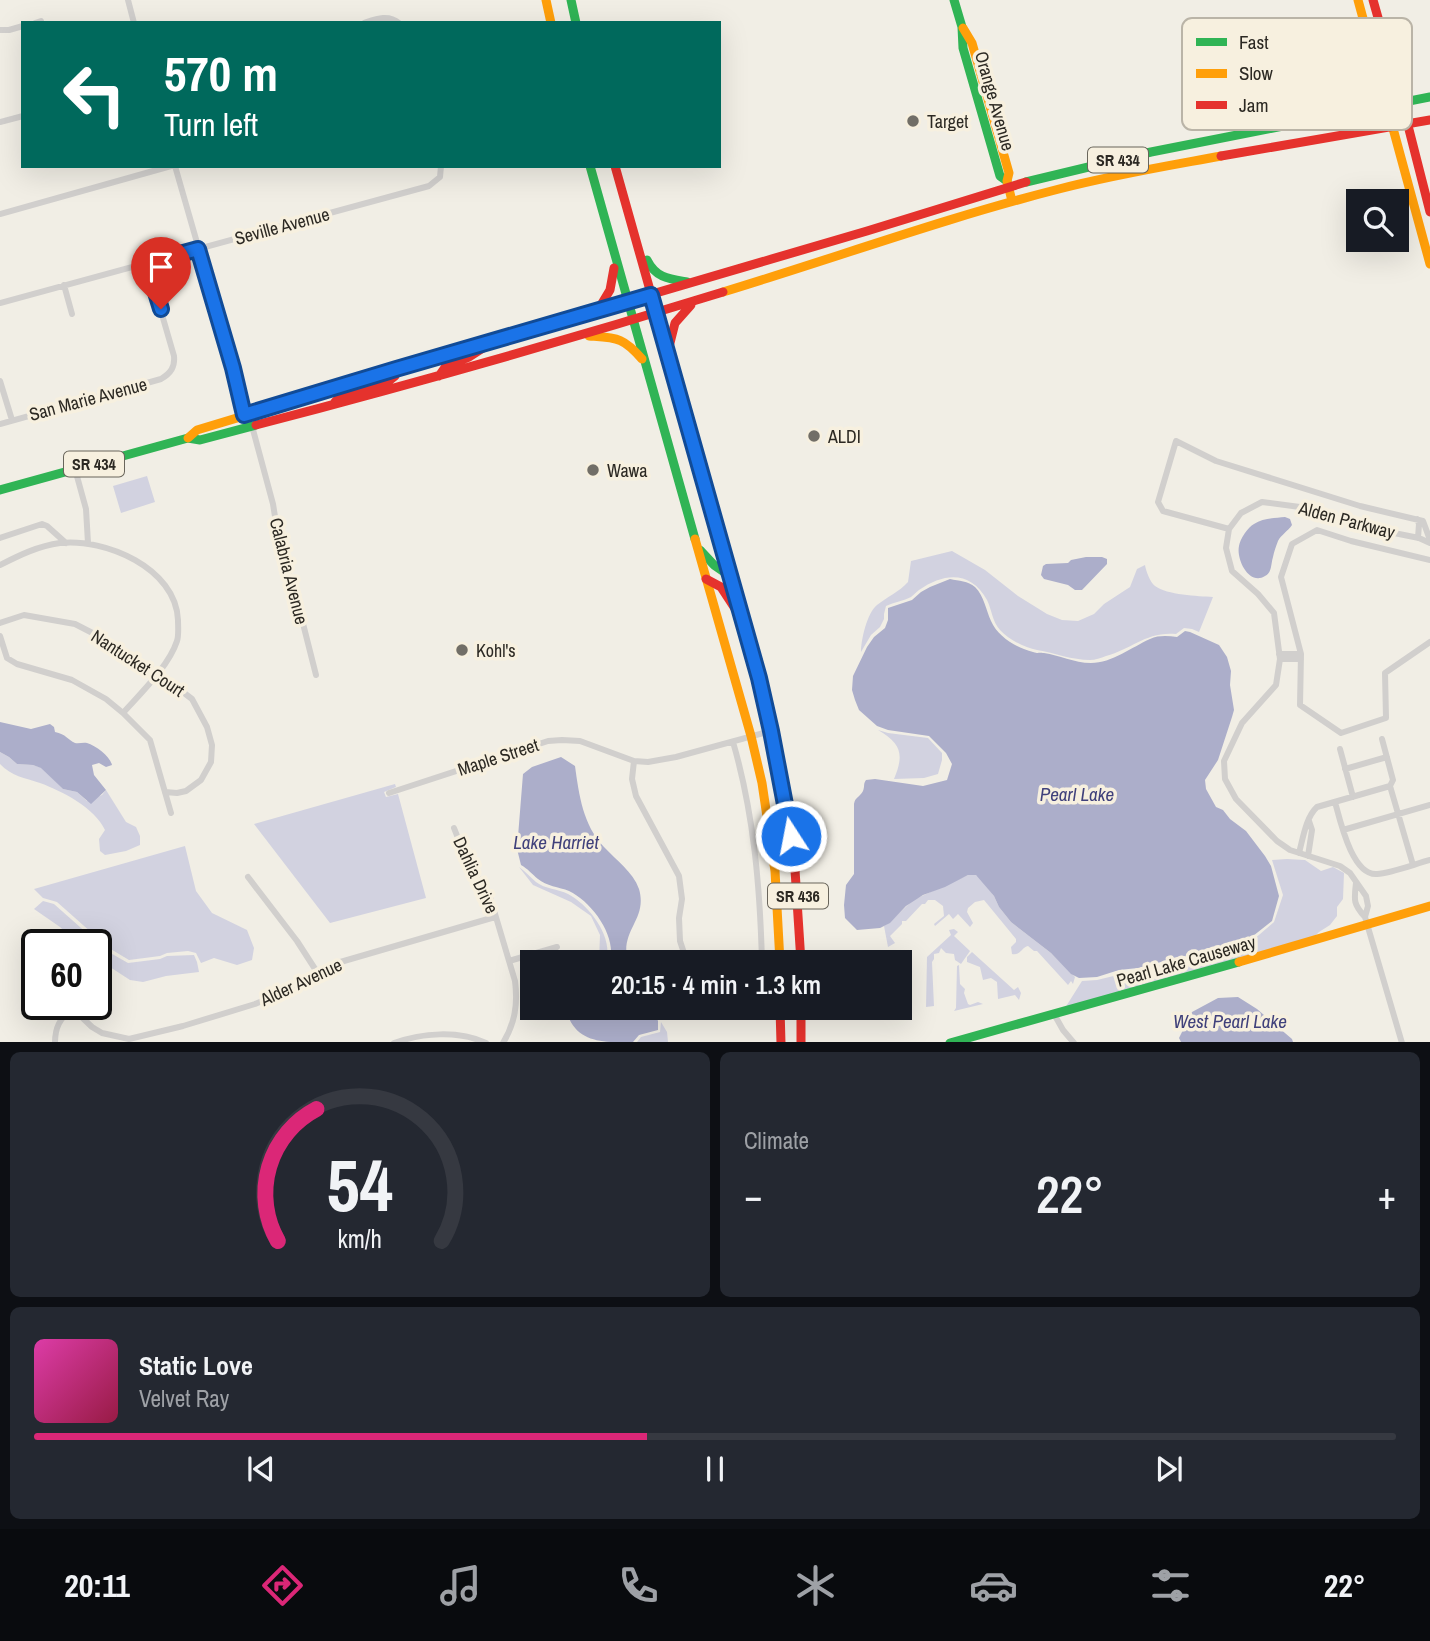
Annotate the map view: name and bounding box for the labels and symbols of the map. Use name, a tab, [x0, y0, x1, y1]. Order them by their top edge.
legend	[1182, 18, 1412, 130]
text: Fast	[1239, 29, 1269, 55]
street label: Orange Avenue	[969, 48, 1021, 154]
text: Slow	[1239, 60, 1274, 86]
text: Jam	[1239, 92, 1268, 118]
place label: Target	[927, 109, 968, 134]
marker: Target	[905, 113, 921, 129]
road number: SR 434	[1088, 148, 1148, 172]
street label: Seville Avenue	[232, 201, 332, 251]
pin	[131, 237, 191, 309]
street label: San Marie Avenue	[26, 371, 150, 427]
place label: ALDI	[827, 424, 861, 449]
marker: ALDI	[806, 428, 822, 444]
road number: SR 434	[64, 452, 124, 477]
place label: Wawa	[607, 458, 647, 483]
marker: Wawa	[585, 462, 601, 478]
street label: Alden Parkway	[1295, 495, 1398, 545]
street label: Calabria Avenue	[264, 515, 314, 627]
street label: Nantucket Court	[86, 623, 190, 703]
place label: Kohl's	[476, 638, 516, 663]
marker: Kohl's	[454, 642, 470, 658]
street label: Maple Street	[454, 732, 542, 782]
water label: Pearl Lake	[1040, 781, 1114, 807]
position arrow	[754, 799, 828, 873]
water label: Lake Harriet	[513, 829, 600, 855]
street label: Dahlia Drive	[447, 833, 505, 917]
road number: SR 436	[768, 884, 828, 908]
speed limit sign: 60	[21, 929, 112, 1020]
street label: Pearl Lake Causeway	[1114, 929, 1259, 993]
street label: Alder Avenue	[255, 952, 346, 1012]
water label: West Pearl Lake	[1173, 1008, 1287, 1034]

